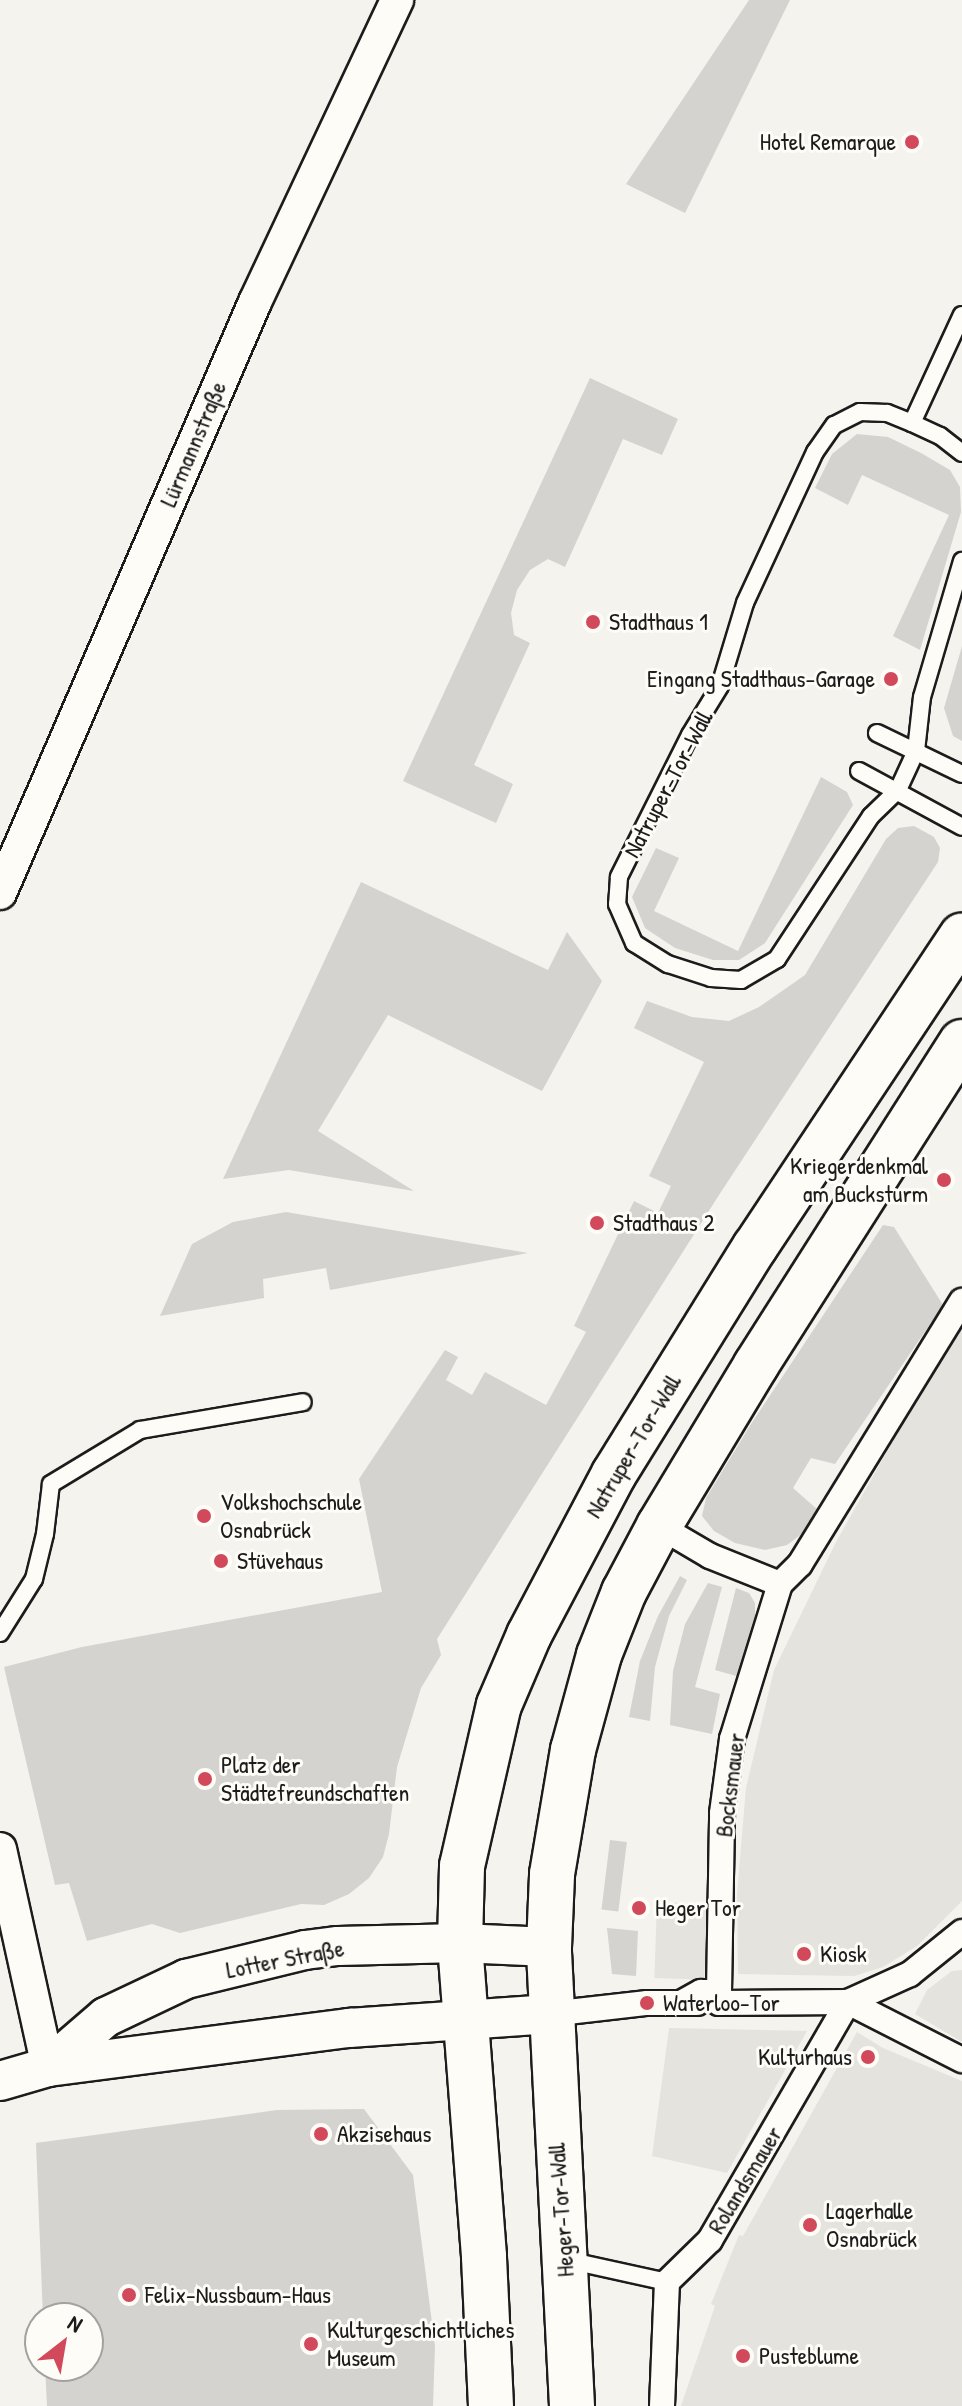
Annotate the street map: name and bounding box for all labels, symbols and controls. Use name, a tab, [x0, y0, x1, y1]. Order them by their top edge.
place label: Hotel Remarque	[760, 128, 896, 156]
marker: Hotel Remarque	[903, 133, 921, 151]
street label: Lürmannstraße	[154, 377, 232, 511]
place label: Stadthaus 1	[609, 608, 708, 636]
marker: Stadthaus 1	[584, 613, 602, 631]
place label: Eingang Stadthaus-Garage	[647, 665, 875, 693]
marker: Eingang Stadthaus-Garage	[882, 670, 900, 688]
street label: Natruper-Tor-Wall	[617, 706, 719, 862]
place label: Kriegerdenkmal am Bucksturm	[790, 1152, 928, 1208]
marker: Kriegerdenkmal am Bucksturm	[935, 1171, 953, 1189]
place label: Stadthaus 2	[613, 1209, 714, 1237]
marker: Stadthaus 2	[588, 1214, 606, 1232]
street label: Natruper-Tor-Wall	[579, 1369, 687, 1523]
place label: Volkshochschule Osnabrück	[220, 1488, 362, 1544]
marker: Volkshochschule Osnabrück	[195, 1507, 213, 1525]
place label: Stüvehaus	[237, 1547, 323, 1575]
marker: Stüvehaus	[212, 1552, 230, 1570]
street label: Bocksmauer	[709, 1731, 751, 1839]
place label: Platz der Städtefreundschaften	[221, 1751, 409, 1807]
marker: Platz der Städtefreundschaften	[196, 1770, 214, 1788]
place label: Heger Tor	[655, 1894, 741, 1922]
marker: Heger Tor	[630, 1899, 648, 1917]
street label: Lotter Straße	[224, 1933, 346, 1985]
place label: Kiosk	[820, 1940, 867, 1968]
marker: Kiosk	[795, 1945, 813, 1963]
place label: Waterloo-Tor	[663, 1989, 780, 2017]
marker: Waterloo-Tor	[638, 1994, 656, 2012]
place label: Kulturhaus	[758, 2043, 852, 2071]
marker: Kulturhaus	[859, 2048, 877, 2066]
place label: Akzisehaus	[337, 2120, 431, 2148]
street label: Rolandsmauer	[702, 2121, 788, 2239]
marker: Akzisehaus	[312, 2125, 330, 2143]
street label: Heger-Tor-Wall	[542, 2142, 580, 2278]
place label: Lagerhalle Osnabrück	[826, 2197, 917, 2253]
marker: Lagerhalle Osnabrück	[801, 2216, 819, 2234]
place label: Felix-Nussbaum-Haus	[145, 2281, 331, 2309]
marker: Felix-Nussbaum-Haus	[120, 2286, 138, 2304]
north arrow	[24, 2302, 104, 2382]
text: N	[63, 2307, 88, 2339]
place label: Kulturgeschichtliches Museum	[327, 2316, 514, 2372]
marker: Kulturgeschichtliches Museum	[302, 2335, 320, 2353]
place label: Pusteblume	[759, 2342, 859, 2370]
marker: Pusteblume	[734, 2347, 752, 2365]

